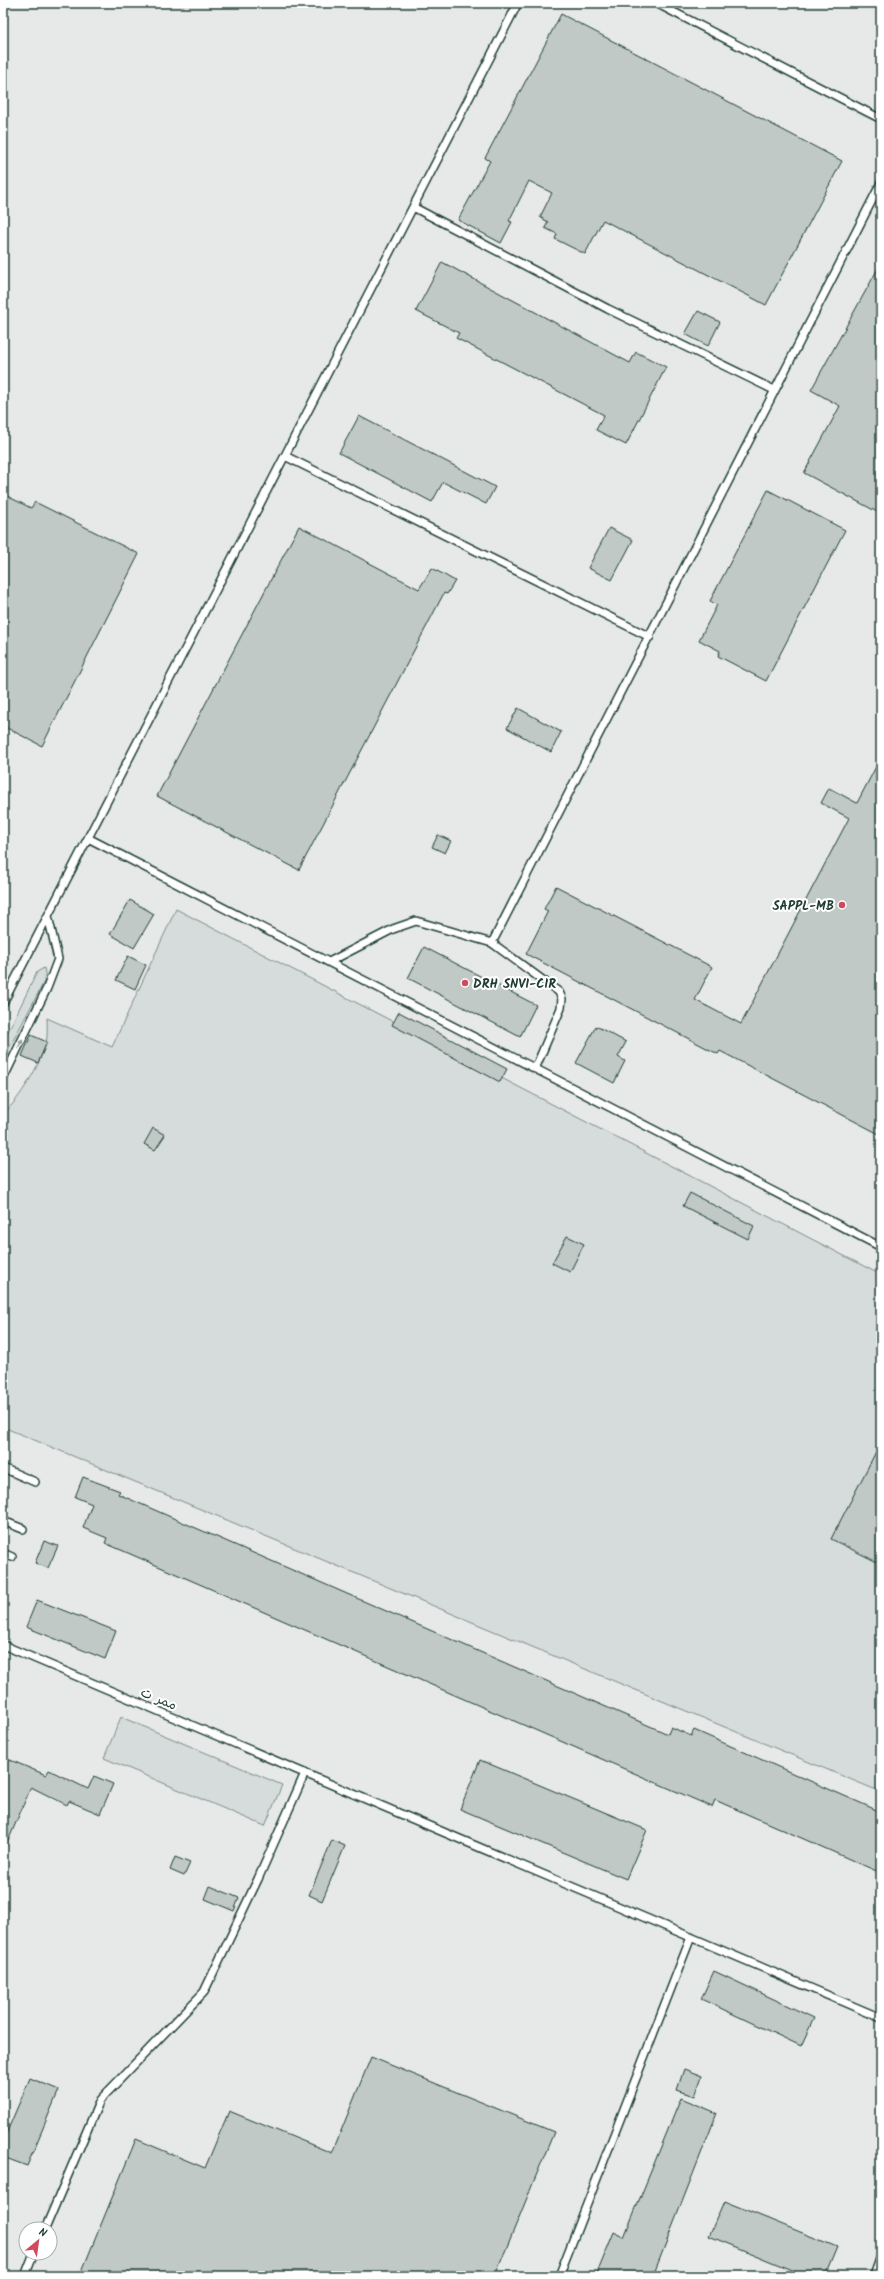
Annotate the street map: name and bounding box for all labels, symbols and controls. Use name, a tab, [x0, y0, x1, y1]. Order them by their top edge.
place label: SAPPL-MB	[772, 896, 834, 917]
marker: SAPPL-MB	[837, 900, 847, 910]
place label: DRH SNVI-CIR	[473, 974, 556, 995]
marker: DRH SNVI-CIR	[460, 978, 470, 988]
one-way arrow	[17, 1038, 23, 1049]
street label: ممر ت	[137, 1682, 180, 1716]
north arrow	[18, 2221, 58, 2261]
text: N	[35, 2224, 50, 2243]

